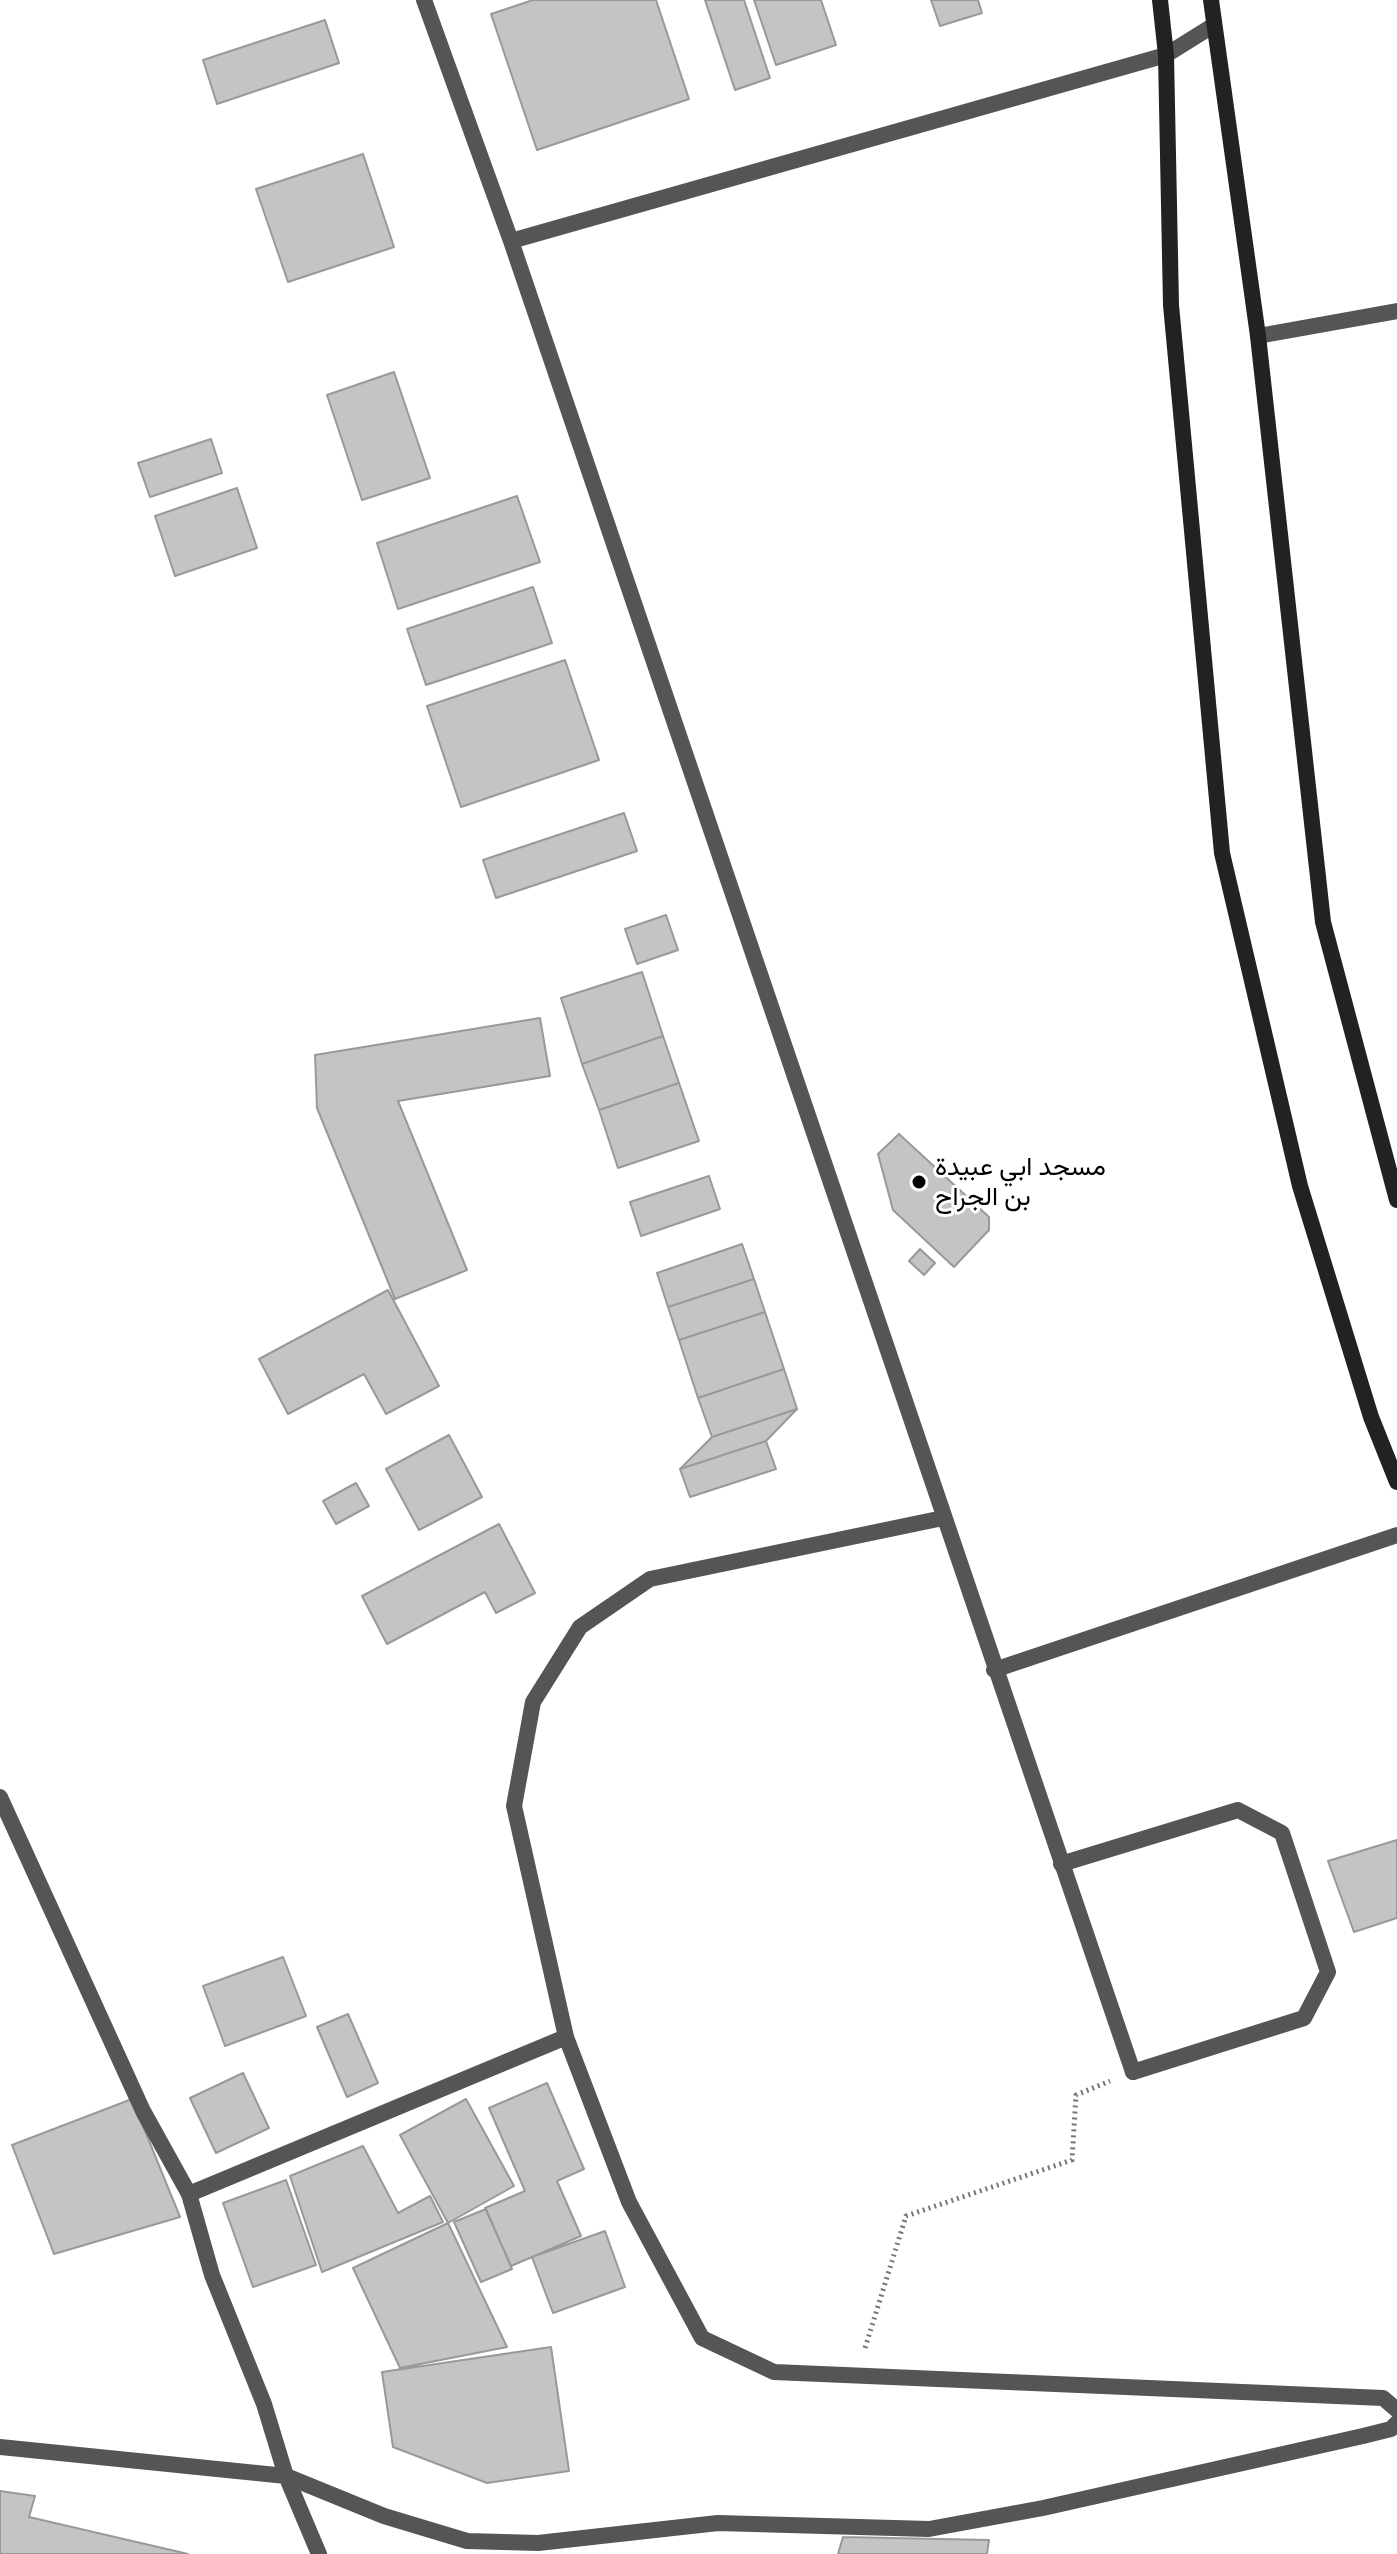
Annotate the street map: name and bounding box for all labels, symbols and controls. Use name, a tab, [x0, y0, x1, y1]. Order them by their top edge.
place label: مسجد ابي عبيدة بن الجراح	[935, 1151, 1106, 1212]
marker: مسجد ابي عبيدة بن الجراح	[910, 1173, 928, 1191]

